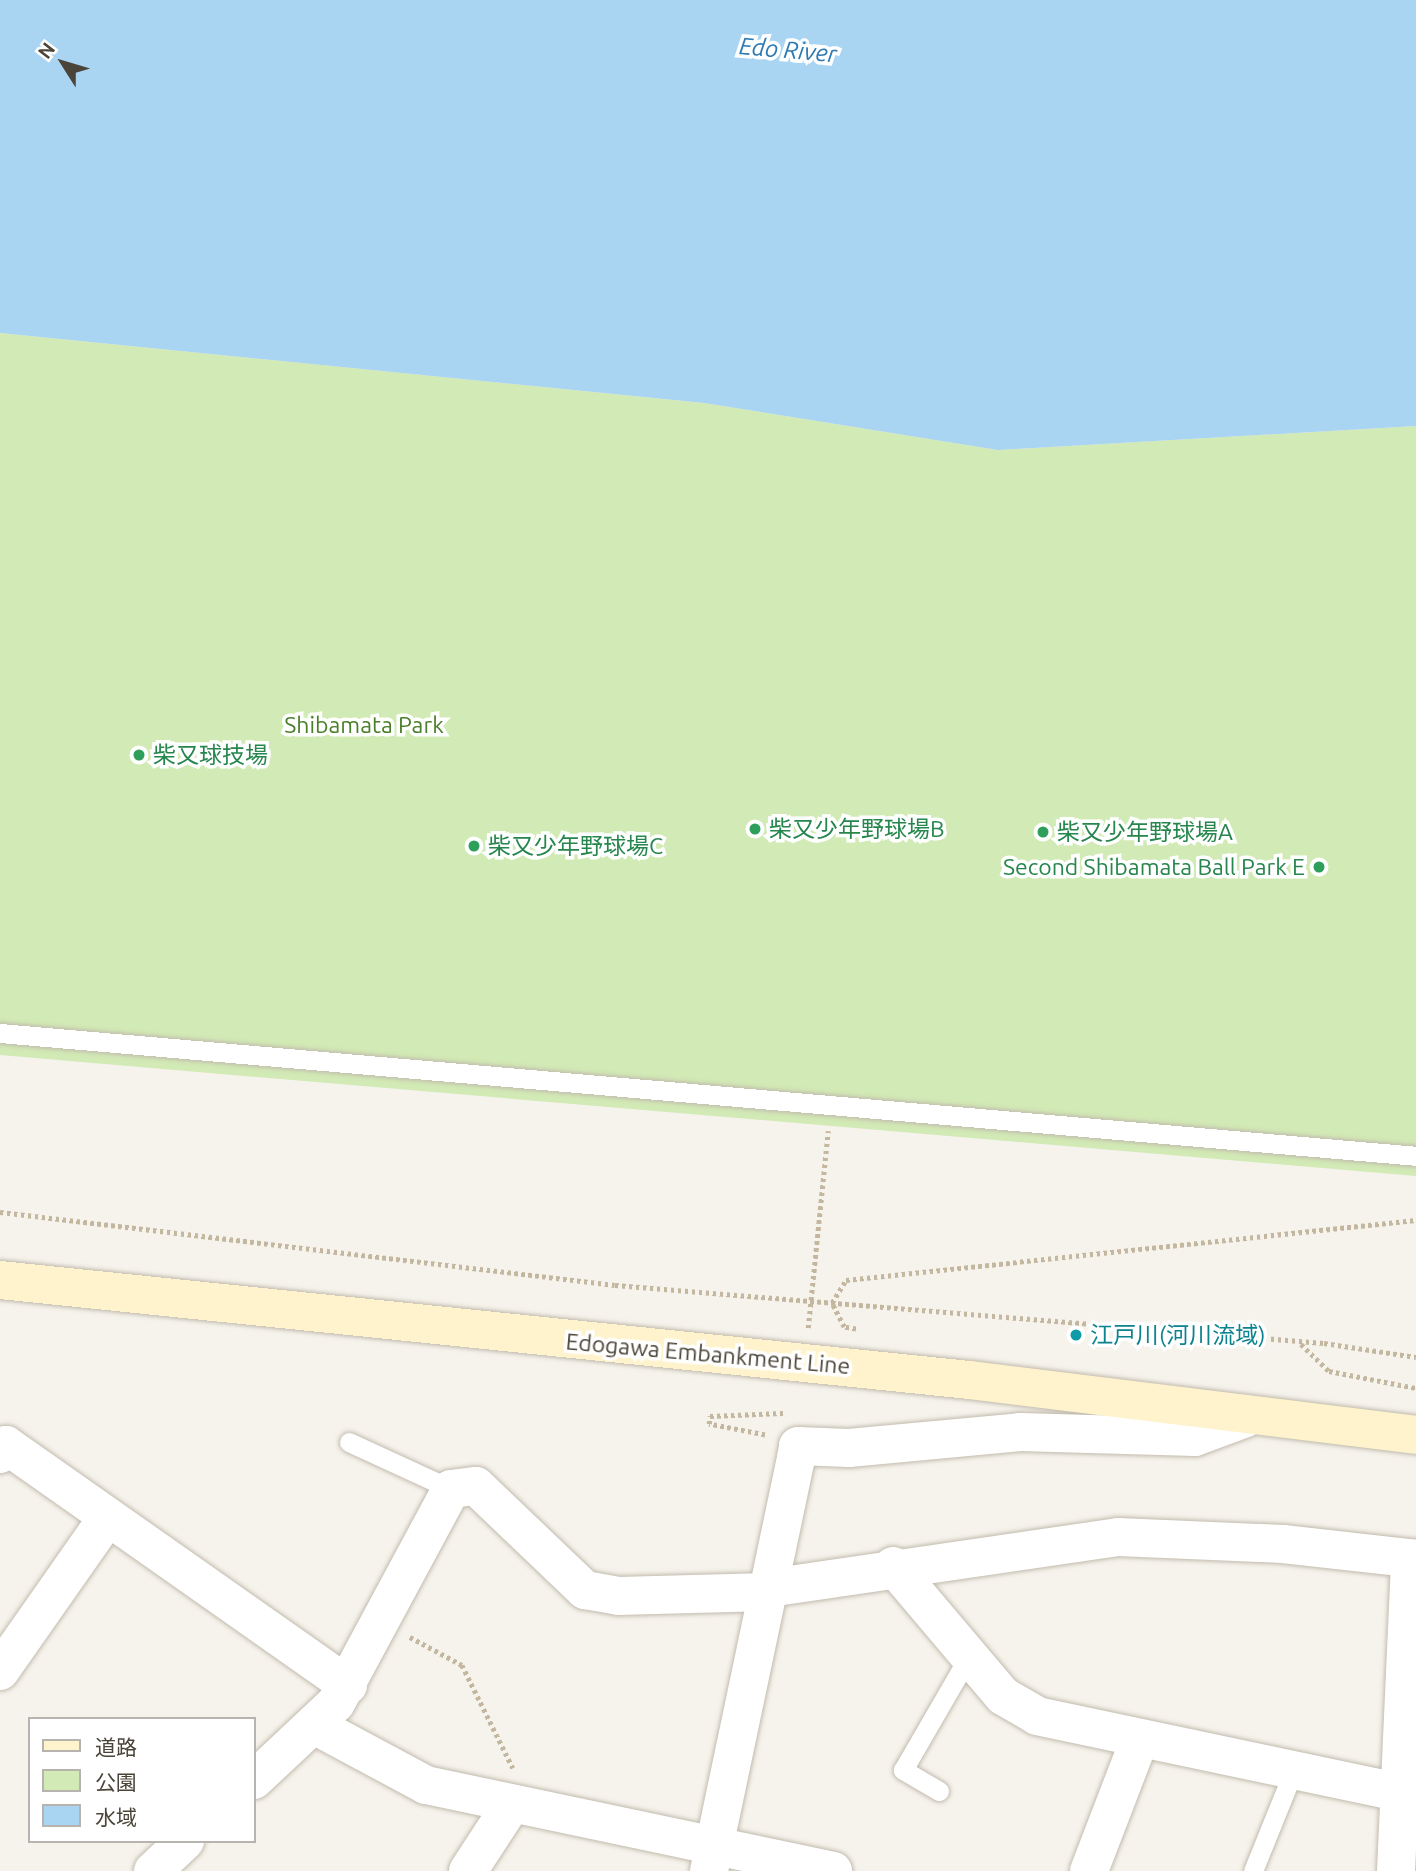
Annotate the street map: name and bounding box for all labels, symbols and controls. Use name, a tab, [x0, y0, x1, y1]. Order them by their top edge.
north arrow	[28, 28, 98, 98]
water label: Edo River	[738, 31, 838, 69]
text: N	[33, 38, 59, 63]
park label: Shibamata Park	[284, 711, 444, 739]
place label: 柴又球技場	[153, 741, 268, 769]
marker: 柴又球技場	[131, 747, 147, 763]
place label: 柴又少年野球場B	[769, 815, 945, 843]
place label: 柴又少年野球場A	[1057, 818, 1233, 846]
marker: 柴又少年野球場B	[747, 821, 763, 837]
marker: 柴又少年野球場A	[1035, 824, 1051, 840]
place label: 柴又少年野球場C	[488, 832, 663, 860]
marker: 柴又少年野球場C	[466, 838, 482, 854]
place label: Second Shibamata Ball Park E	[1003, 853, 1305, 881]
marker: Second Shibamata Ball Park E	[1311, 859, 1327, 875]
place label: 江戸川(河川流域)	[1090, 1321, 1265, 1349]
marker: 江戸川(河川流域)	[1068, 1327, 1084, 1343]
street label: Edogawa Embankment Line	[565, 1328, 851, 1380]
legend	[28, 1717, 256, 1843]
text: 道路	[95, 1735, 137, 1759]
text: 公園	[95, 1770, 137, 1794]
text: 水域	[95, 1805, 137, 1829]

